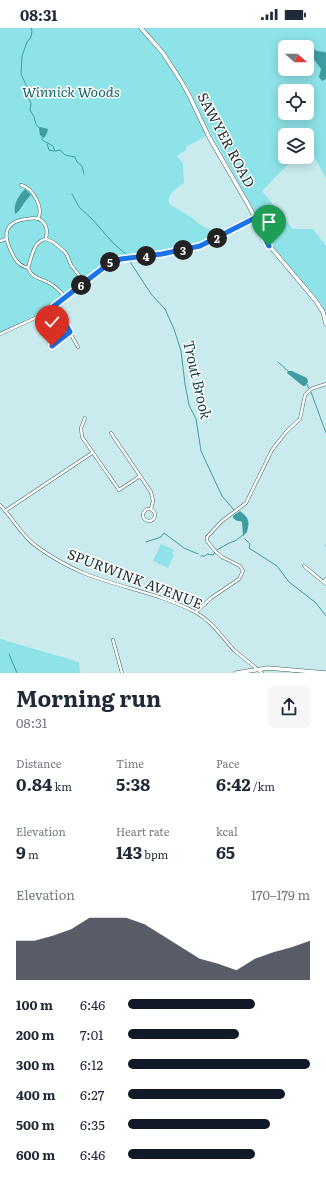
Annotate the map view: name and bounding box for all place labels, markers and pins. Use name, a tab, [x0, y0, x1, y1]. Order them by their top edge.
pin	[252, 205, 286, 246]
pin: 2	[207, 228, 227, 248]
pin: 3	[173, 240, 193, 260]
pin: 4	[136, 246, 156, 266]
pin: 5	[100, 252, 120, 272]
pin: 6	[71, 275, 91, 295]
pin	[35, 305, 69, 346]

